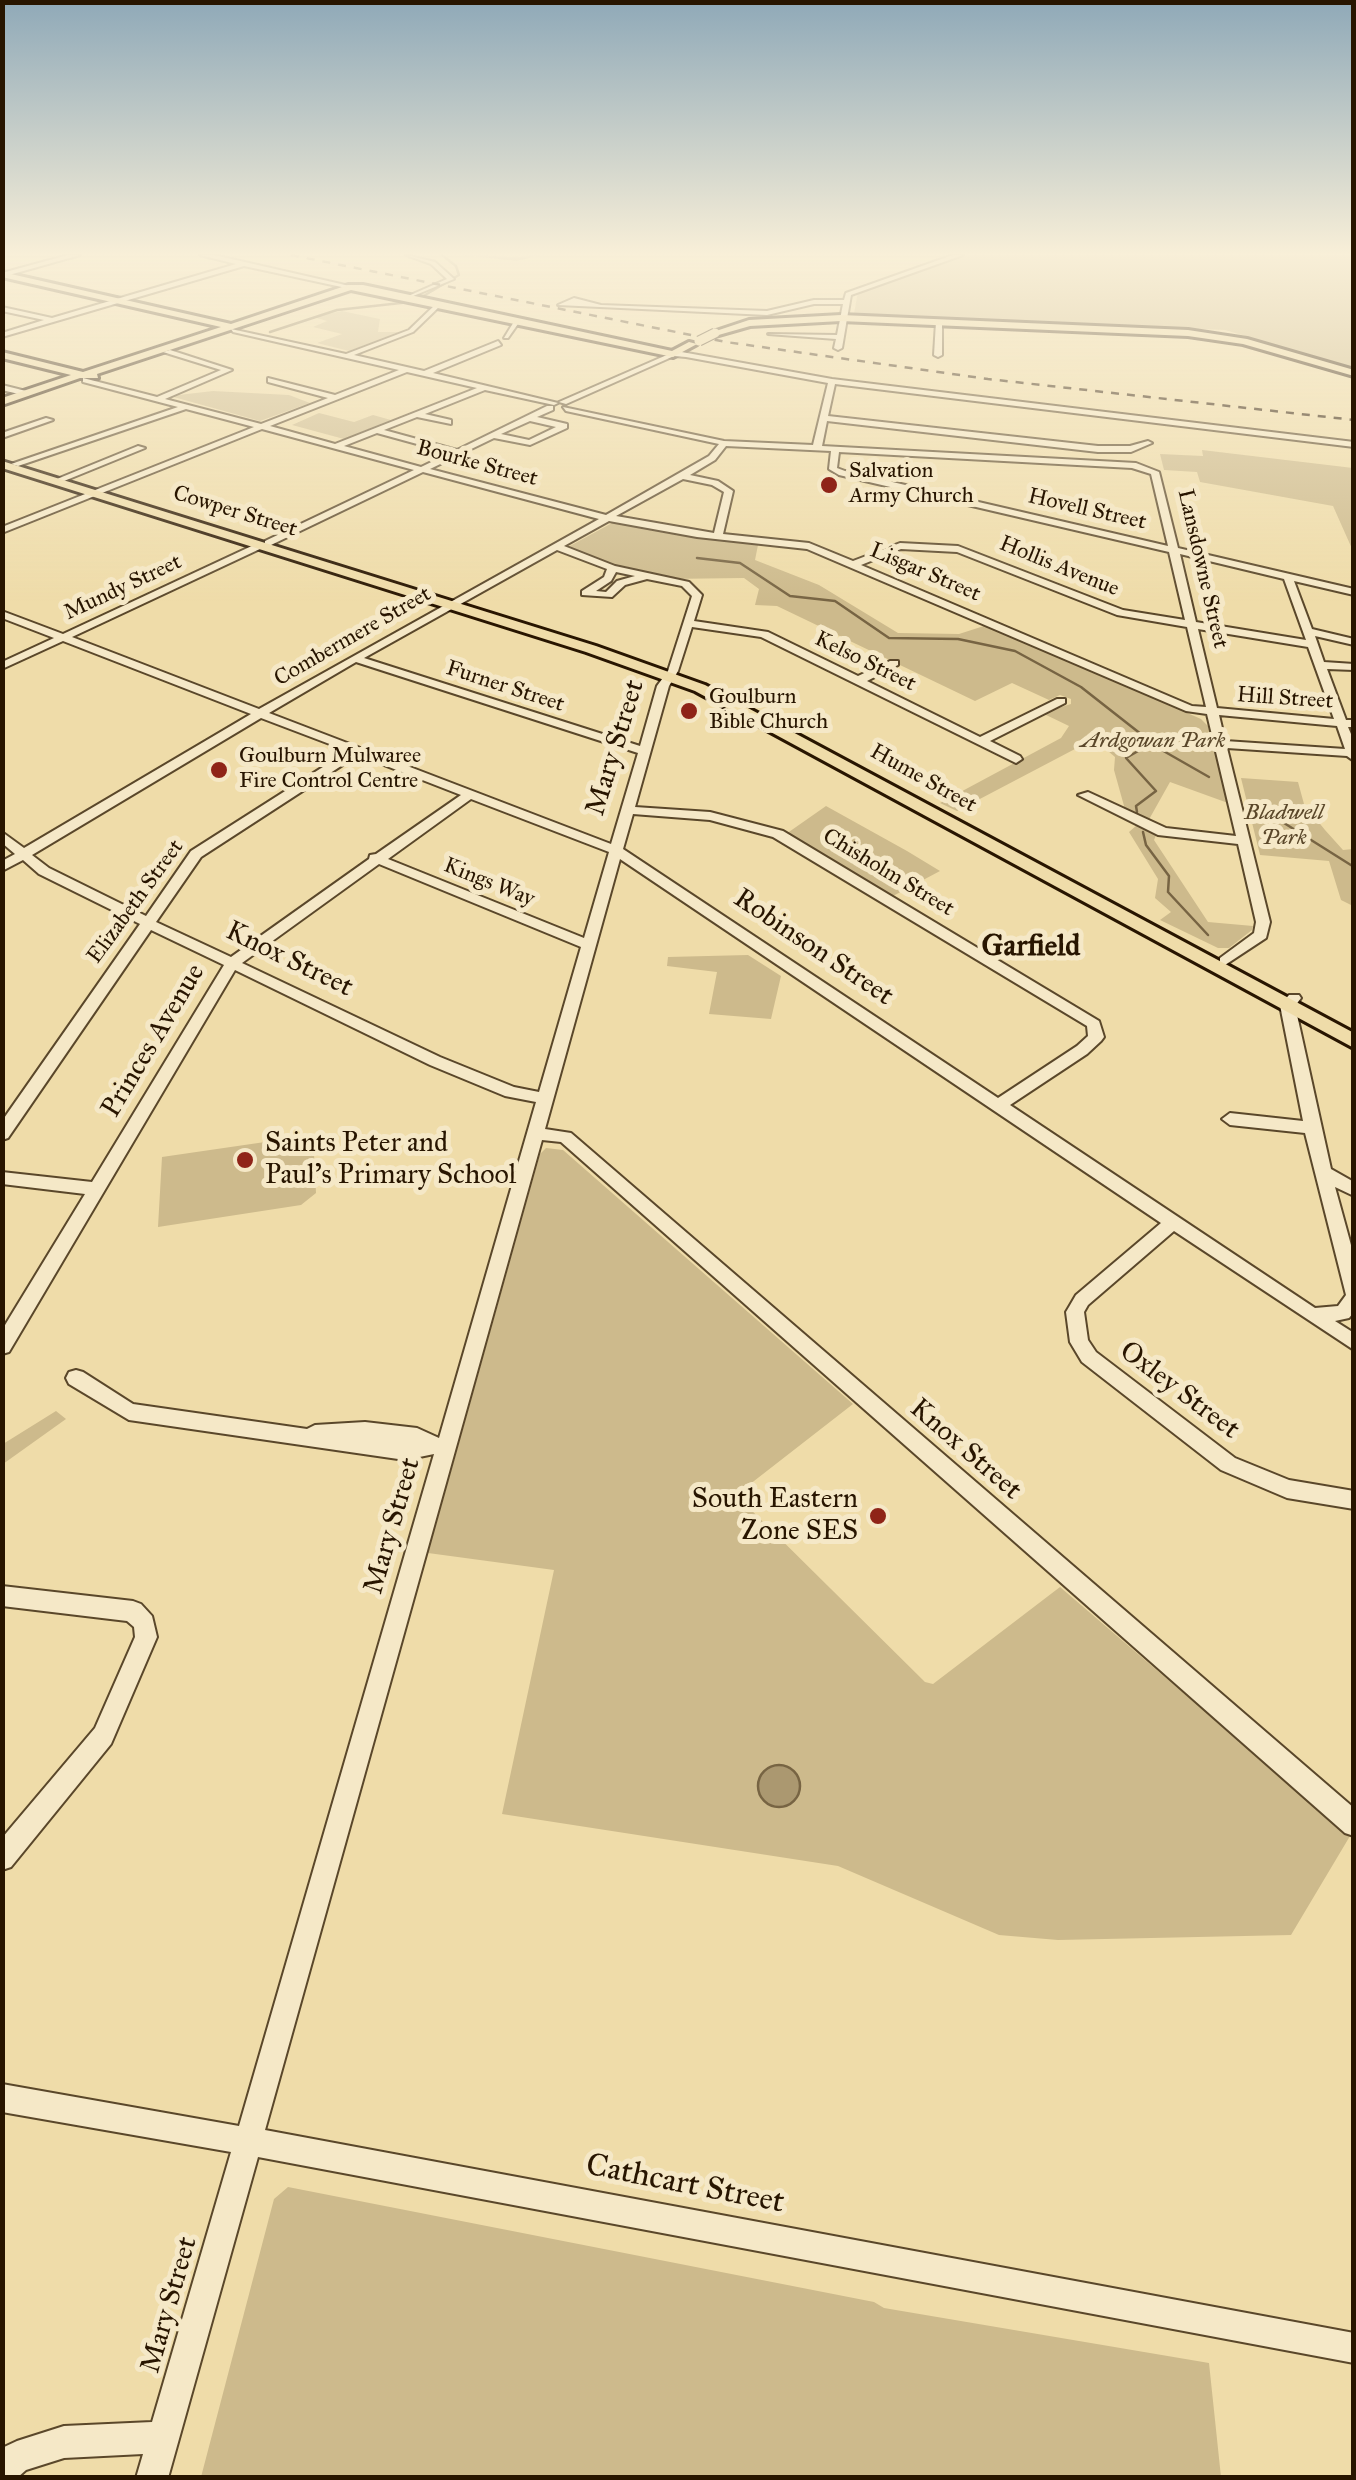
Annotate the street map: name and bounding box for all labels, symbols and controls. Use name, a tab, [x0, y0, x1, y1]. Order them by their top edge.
street label: Bourke Street	[414, 435, 540, 493]
place label: Salvation Army Church	[849, 459, 974, 511]
marker: Salvation Army Church	[818, 474, 840, 496]
street label: Cowper Street	[170, 481, 300, 543]
street label: Hovell Street	[1025, 484, 1149, 536]
street label: Lansdowne Street	[1171, 487, 1233, 651]
street label: Hollis Avenue	[995, 531, 1123, 603]
street label: Lisgar Street	[866, 538, 984, 608]
street label: Mundy Street	[60, 549, 186, 627]
street label: Combermere Street	[270, 581, 436, 693]
street label: Kelso Street	[810, 626, 920, 698]
street label: Furner Street	[443, 655, 567, 719]
street label: Mary Street	[579, 676, 653, 820]
street label: Hill Street	[1236, 682, 1334, 716]
place label: Goulburn Bible Church	[709, 685, 828, 736]
marker: Goulburn Bible Church	[678, 700, 700, 722]
park label: Ardgowan Park	[1080, 729, 1226, 755]
street label: Hume Street	[865, 739, 981, 819]
place label: Goulburn Mulwaree Fire Control Centre	[239, 744, 421, 796]
marker: Goulburn Mulwaree Fire Control Centre	[208, 759, 230, 781]
park label: Bladwell Park	[1244, 801, 1324, 852]
street label: Chisholm Street	[818, 823, 958, 923]
street label: Elizabeth Street	[82, 835, 190, 969]
street label: Kings Way	[440, 853, 538, 913]
street label: Robinson Street	[727, 882, 899, 1014]
street label: Knox Street	[220, 915, 358, 1005]
district label: Garfield	[982, 930, 1080, 966]
street label: Princes Avenue	[95, 958, 213, 1124]
place label: Saints Peter and Paul's Primary School	[265, 1127, 516, 1193]
marker: Saints Peter and Paul's Primary School	[234, 1149, 256, 1171]
street label: Oxley Street	[1112, 1335, 1246, 1447]
street label: Knox Street	[902, 1392, 1028, 1508]
street label: Mary Street	[358, 1454, 428, 1598]
place label: South Eastern Zone SES	[692, 1483, 858, 1549]
marker: South Eastern Zone SES	[867, 1505, 889, 1527]
street label: Cathcart Street	[583, 2147, 787, 2223]
street label: Mary Street	[135, 2233, 205, 2377]

